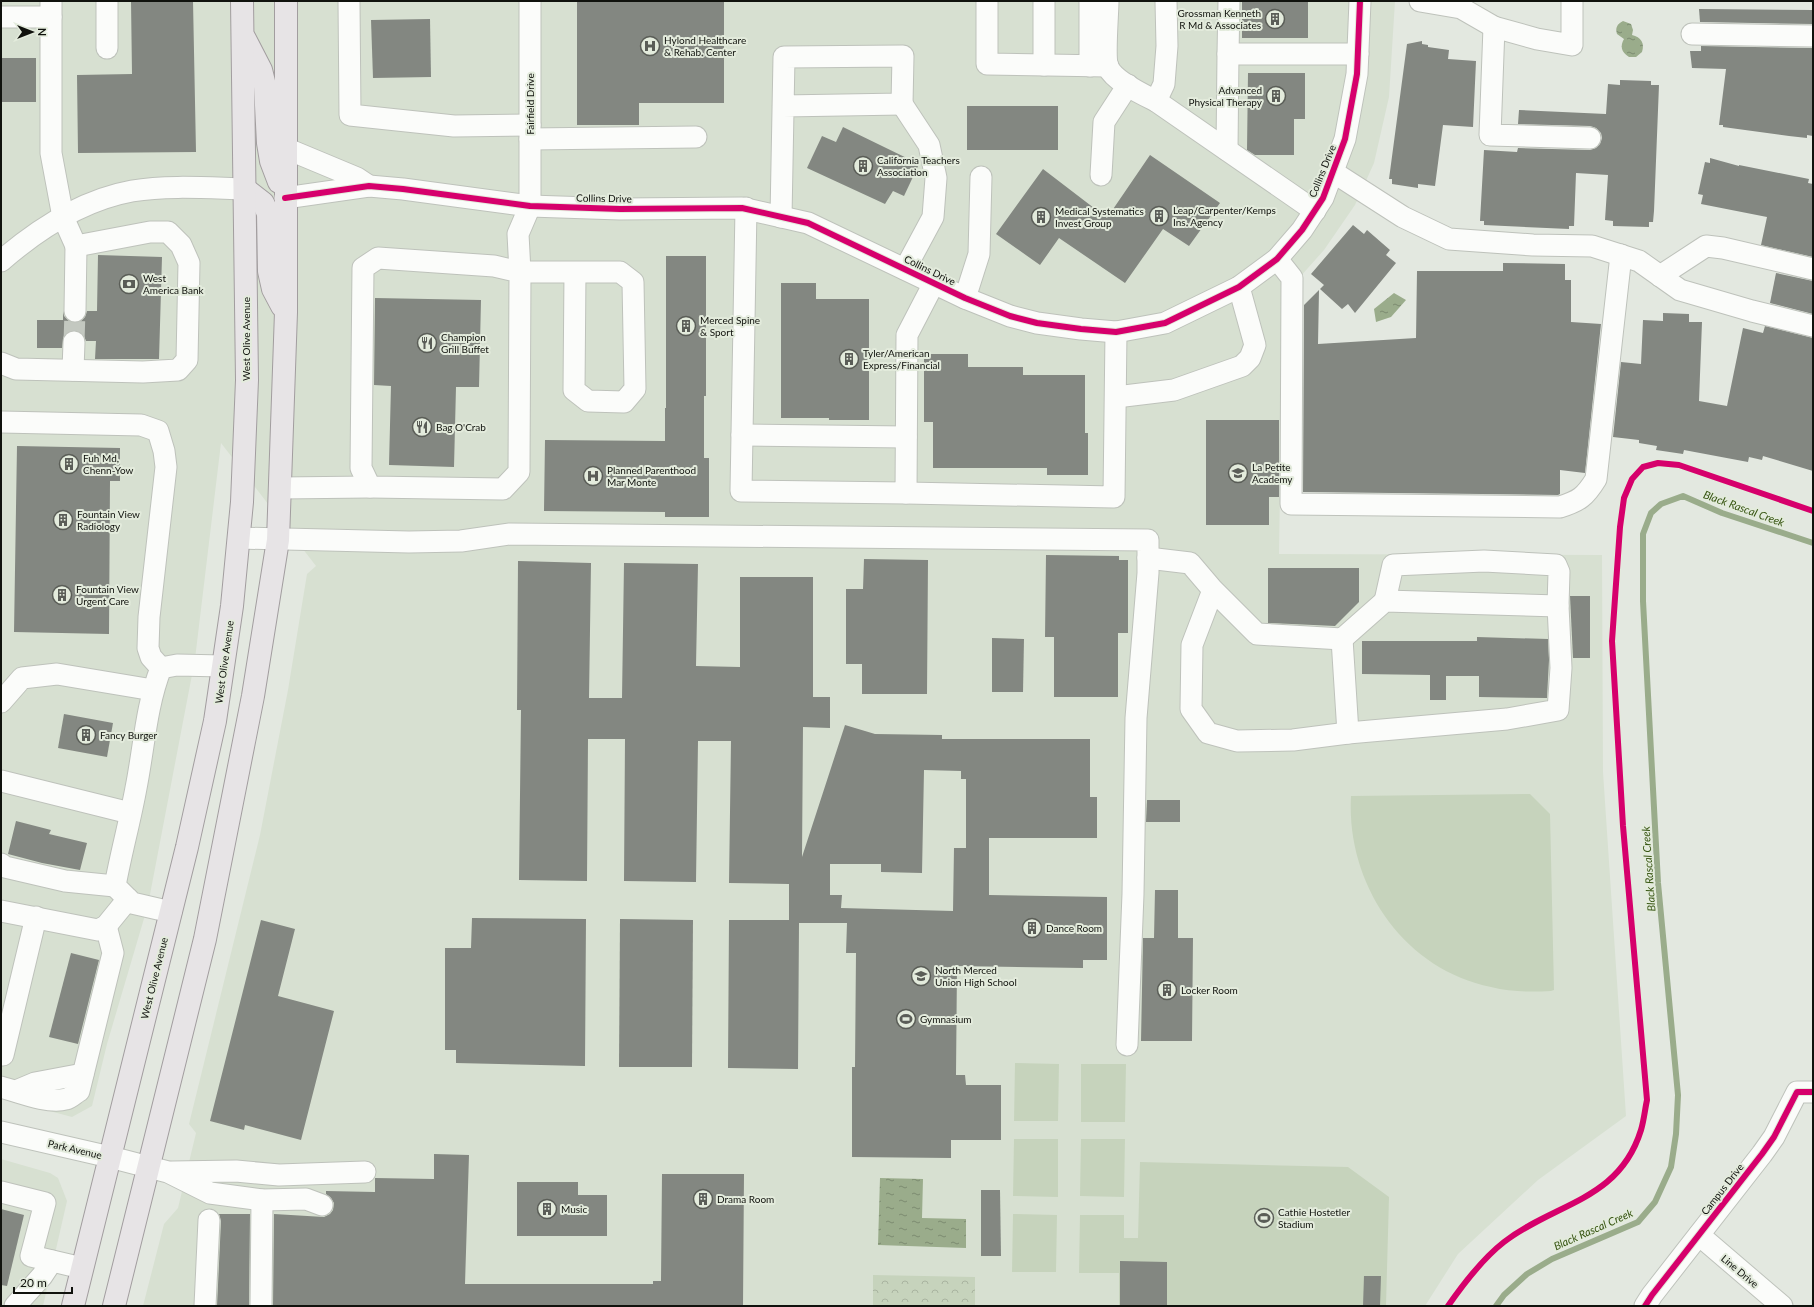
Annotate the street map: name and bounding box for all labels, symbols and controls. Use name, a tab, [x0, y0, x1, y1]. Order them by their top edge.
place label: Grossman Kenneth R Md & Associates	[1178, 7, 1261, 31]
building icon: Grossman Kenneth R Md & Associates	[1264, 8, 1286, 30]
north arrow	[12, 12, 52, 52]
text: N	[36, 28, 49, 36]
place label: Hylond Healthcare & Rehab. Center	[664, 34, 746, 58]
hospital icon: Hylond Healthcare & Rehab. Center	[639, 35, 661, 57]
street label: Fairfield Drive	[524, 73, 536, 135]
place label: Advanced Physical Therapy	[1189, 84, 1263, 108]
building icon: Advanced Physical Therapy	[1265, 85, 1287, 107]
street label: Collins Drive	[1306, 143, 1338, 199]
place label: California Teachers Association	[877, 154, 960, 178]
building icon: California Teachers Association	[852, 155, 874, 177]
street label: Collins Drive	[576, 192, 632, 204]
place label: Leap/Carpenter/Kemps Ins. Agency	[1173, 204, 1276, 228]
place label: Medical Systematics Invest Group	[1055, 205, 1144, 229]
building icon: Leap/Carpenter/Kemps Ins. Agency	[1148, 205, 1170, 227]
building icon: Medical Systematics Invest Group	[1030, 206, 1052, 228]
street label: Collins Drive	[902, 252, 958, 288]
place label: West America Bank	[143, 272, 205, 296]
bank icon: West America Bank	[118, 273, 140, 295]
street label: West Olive Avenue	[240, 297, 252, 381]
place label: Merced Spine & Sport	[700, 314, 760, 338]
building icon: Merced Spine & Sport	[675, 315, 697, 337]
place label: Champion Grill Buffet	[441, 331, 489, 355]
restaurant icon: Champion Grill Buffet	[416, 332, 438, 354]
place label: Tyler/American Express/Financial	[863, 347, 940, 371]
building icon: Tyler/American Express/Financial	[838, 348, 860, 370]
restaurant icon: Bag O'Crab	[411, 416, 433, 438]
place label: Bag O'Crab	[436, 421, 486, 433]
place label: Fuh Md, Chenn-Yow	[83, 452, 134, 476]
building icon: Fuh Md, Chenn-Yow	[58, 453, 80, 475]
place label: La Petite Academy	[1252, 461, 1293, 485]
school or university icon: La Petite Academy	[1227, 462, 1249, 484]
place label: Planned Parenthood Mar Monte	[607, 464, 696, 488]
hospital icon: Planned Parenthood Mar Monte	[582, 465, 604, 487]
water label: Black Rascal Creek	[1702, 487, 1787, 529]
place label: Fountain View Radiology	[77, 508, 140, 532]
building icon: Fountain View Radiology	[52, 509, 74, 531]
place label: Fountain View Urgent Care	[76, 583, 139, 607]
building icon: Fountain View Urgent Care	[51, 584, 73, 606]
street label: West Olive Avenue	[212, 620, 236, 704]
building icon: Fancy Burger	[75, 724, 97, 746]
place label: Fancy Burger	[100, 729, 158, 741]
water label: Black Rascal Creek	[1638, 825, 1657, 912]
building icon: Dance Room	[1021, 917, 1043, 939]
place label: Dance Room	[1046, 922, 1102, 934]
street label: West Olive Avenue	[138, 936, 170, 1020]
place label: North Merced Union High School	[935, 964, 1017, 988]
school or university icon: North Merced Union High School	[910, 965, 932, 987]
building icon: Locker Room	[1156, 979, 1178, 1001]
place label: Locker Room	[1181, 984, 1238, 996]
sports icon: Gymnasium	[895, 1008, 917, 1030]
place label: Gymnasium	[920, 1013, 972, 1025]
street label: Park Avenue	[47, 1137, 103, 1161]
street label: Campus Drive	[1698, 1161, 1746, 1217]
building icon: Drama Room	[692, 1188, 714, 1210]
place label: Drama Room	[717, 1193, 774, 1205]
building icon: Music	[536, 1198, 558, 1220]
place label: Music	[561, 1203, 588, 1215]
water label: Black Rascal Creek	[1551, 1205, 1635, 1252]
place label: Cathie Hostetler Stadium	[1278, 1206, 1351, 1230]
sports icon: Cathie Hostetler Stadium	[1253, 1207, 1275, 1229]
street label: Line Drive	[1719, 1252, 1761, 1290]
scale bar	[14, 1269, 72, 1295]
text: 20 m	[20, 1275, 47, 1290]

